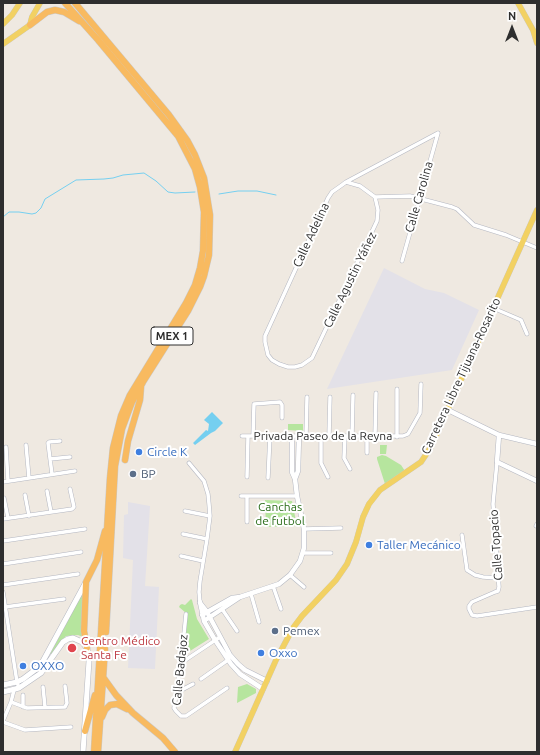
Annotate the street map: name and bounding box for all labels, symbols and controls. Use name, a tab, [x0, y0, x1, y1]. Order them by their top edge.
north arrow	[492, 8, 532, 48]
text: N	[508, 10, 516, 22]
street label: Calle Carolina	[402, 160, 436, 234]
street label: Calle Adelina	[290, 200, 332, 270]
street label: Calle Agustin Yáñez	[321, 230, 379, 330]
street label: Carretera Libre Tijuana-Rosarito	[418, 295, 504, 457]
road number: MEX 1	[151, 327, 193, 345]
street label: Privada Paseo de la Reyna	[254, 429, 392, 443]
place label: Circle K	[147, 445, 187, 459]
marker: Circle K	[134, 447, 144, 457]
place label: BP	[141, 467, 156, 481]
marker: BP	[128, 469, 138, 479]
park label: Canchas de futbol	[255, 500, 305, 528]
street label: Calle Topacio	[486, 509, 506, 581]
place label: Taller Mecánico	[377, 538, 461, 552]
marker: Taller Mecánico	[364, 540, 374, 550]
place label: Pemex	[283, 624, 320, 638]
marker: Pemex	[270, 626, 280, 636]
place label: Centro Médico Santa Fe	[81, 634, 160, 662]
street label: Calle Badajoz	[169, 634, 191, 706]
marker: Centro Médico Santa Fe	[66, 642, 78, 654]
place label: Oxxo	[269, 646, 298, 660]
marker: Oxxo	[256, 648, 266, 658]
place label: OXXO	[31, 659, 64, 673]
marker: OXXO	[18, 661, 28, 671]

